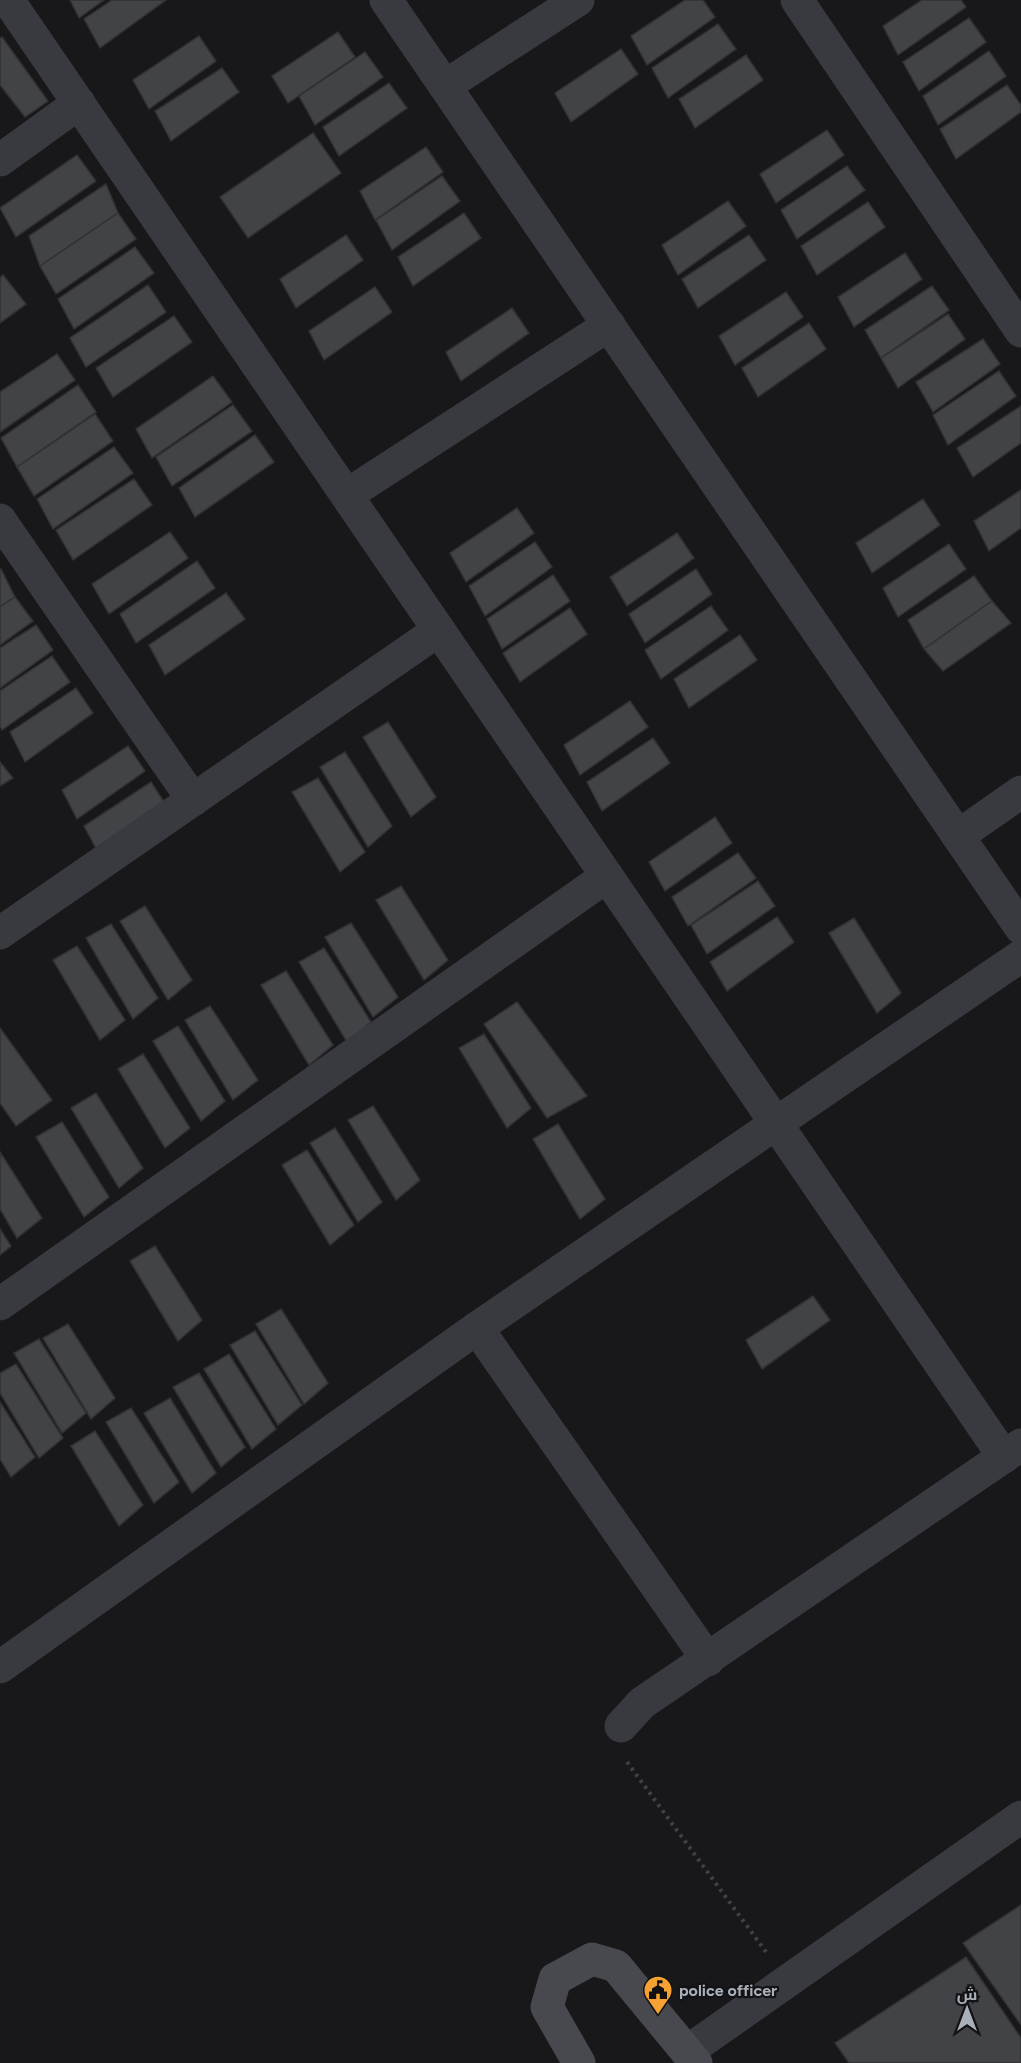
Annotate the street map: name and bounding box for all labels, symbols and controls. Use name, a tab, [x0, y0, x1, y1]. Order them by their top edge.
public building icon: police officer	[642, 1974, 674, 2016]
north arrow	[937, 1979, 997, 2039]
place label: police officer	[679, 1981, 777, 2000]
text: ش	[957, 1985, 977, 2004]

